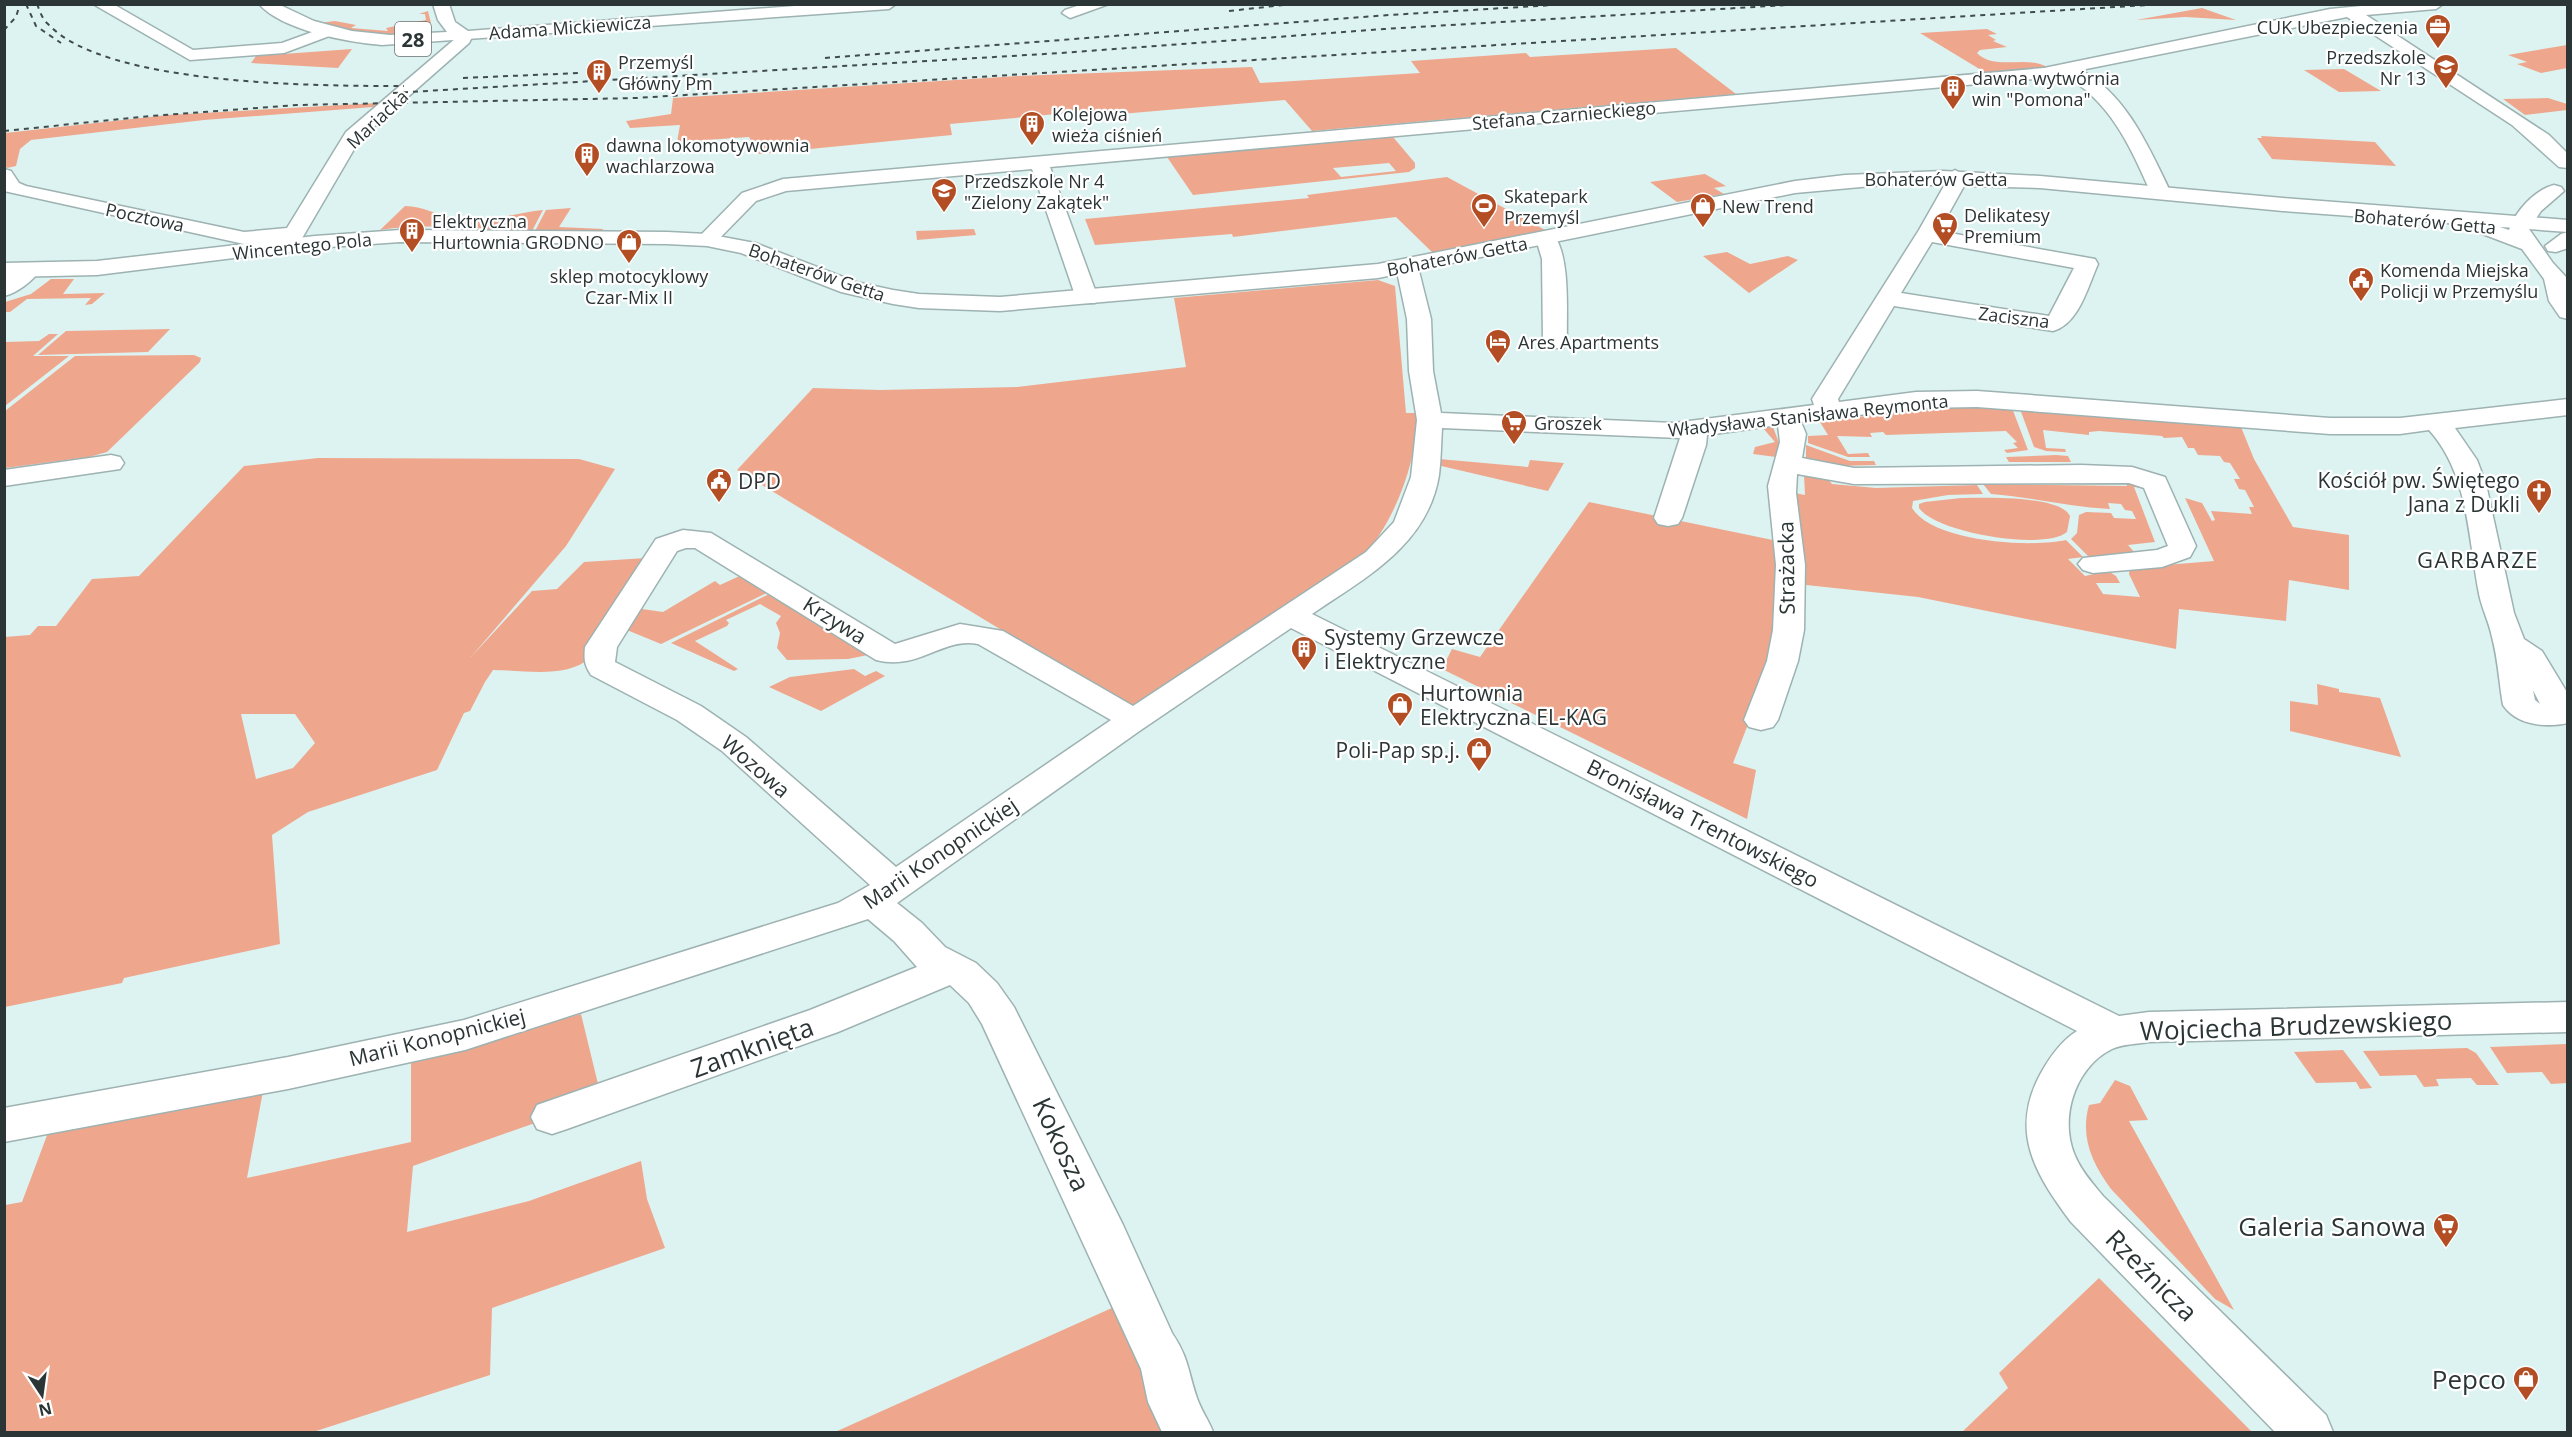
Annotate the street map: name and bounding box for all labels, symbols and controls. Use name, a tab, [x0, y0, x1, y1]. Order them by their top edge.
street label: Adama Mickiewicza	[488, 9, 652, 45]
office icon: CUK Ubezpieczenia	[2423, 12, 2453, 50]
place label: CUK Ubezpieczenia	[2257, 15, 2418, 39]
road number: 28	[395, 22, 431, 56]
place label: Przedszkole Nr 13	[2326, 45, 2426, 90]
place label: Przemyśl Główny Pm	[618, 50, 713, 95]
school or university icon: Przedszkole Nr 13	[2431, 52, 2461, 90]
building icon: Przemyśl Główny Pm	[584, 57, 614, 95]
place label: dawna wytwórnia win "Pomona"	[1972, 66, 2120, 111]
building icon: dawna wytwórnia win "Pomona"	[1938, 73, 1968, 111]
street label: Mariacka	[341, 84, 413, 154]
street label: Stefana Czarnieckiego	[1471, 95, 1657, 135]
place label: Kolejowa wieża ciśnień	[1052, 102, 1162, 147]
building icon: Kolejowa wieża ciśnień	[1017, 109, 1047, 147]
place label: dawna lokomotywownia wachlarzowa	[606, 133, 810, 178]
building icon: dawna lokomotywownia wachlarzowa	[572, 140, 602, 178]
street label: Bohaterów Getta	[1865, 167, 2007, 191]
place label: Przedszkole Nr 4 "Zielony Zakątek"	[964, 169, 1109, 214]
school or university icon: Przedszkole Nr 4 "Zielony Zakątek"	[929, 176, 959, 214]
place label: Skatepark Przemyśl	[1504, 184, 1588, 229]
sports icon: Skatepark Przemyśl	[1469, 191, 1499, 229]
shop icon: New Trend	[1688, 191, 1718, 229]
place label: New Trend	[1722, 194, 1814, 218]
street label: Pocztowa	[103, 197, 187, 237]
place label: Delikatesy Premium	[1964, 203, 2051, 248]
street label: Bohaterów Getta	[2353, 203, 2497, 239]
place label: Elektryczna Hurtownia GRODNO	[432, 209, 604, 254]
supermarket icon: Delikatesy Premium	[1930, 210, 1960, 248]
building icon: Elektryczna Hurtownia GRODNO	[397, 216, 427, 254]
street label: Wincentego Pola	[231, 227, 373, 265]
shop icon: sklep motocyklowy Czar-Mix II	[614, 227, 644, 265]
street label: Bohaterów Getta	[1385, 231, 1529, 281]
street label: Bohaterów Getta	[746, 237, 888, 307]
place label: Komenda Miejska Policji w Przemyślu	[2380, 258, 2538, 303]
place label: sklep motocyklowy Czar-Mix II	[550, 264, 709, 309]
public building icon: Komenda Miejska Policji w Przemyślu	[2346, 265, 2376, 303]
street label: Zaciszna	[1977, 301, 2051, 333]
hotel icon: Ares Apartments	[1483, 327, 1513, 365]
place label: Ares Apartments	[1518, 330, 1659, 354]
street label: Władysława Stanisława Reymonta	[1667, 388, 1949, 442]
supermarket icon: Groszek	[1499, 408, 1529, 446]
place label: Groszek	[1534, 411, 1602, 435]
public building icon: DPD	[704, 466, 734, 504]
place label: Kościół pw. Świętego Jana z Dukli	[2317, 466, 2520, 518]
place label: DPD	[738, 467, 781, 495]
church icon: Kościół pw. Świętego Jana z Dukli	[2524, 477, 2554, 515]
street label: Strażacka	[1771, 521, 1801, 615]
district label: GARBARZE	[2417, 544, 2539, 574]
street label: Krzywa	[798, 590, 872, 650]
place label: Systemy Grzewcze i Elektryczne	[1324, 623, 1504, 675]
building icon: Systemy Grzewcze i Elektryczne	[1289, 634, 1319, 672]
place label: Hurtownia Elektryczna EL-KAG	[1420, 679, 1607, 731]
shop icon: Hurtownia Elektryczna EL-KAG	[1385, 690, 1415, 728]
street label: Wozowa	[716, 728, 796, 804]
shop icon: Poli-Pap sp.j.	[1464, 735, 1494, 773]
place label: Poli-Pap sp.j.	[1336, 736, 1460, 764]
street label: Bronisława Trentowskiego	[1582, 752, 1824, 894]
street label: Marii Konopnickiej	[857, 791, 1023, 915]
street label: Marii Konopnickiej	[346, 1002, 528, 1072]
street label: Wojciecha Brudzewskiego	[2139, 1002, 2453, 1048]
street label: Zamknięta	[686, 1008, 818, 1086]
street label: Kokosza	[1025, 1091, 1099, 1197]
place label: Galeria Sanowa	[2238, 1208, 2426, 1244]
supermarket icon: Galeria Sanowa	[2431, 1211, 2461, 1249]
street label: Rzeźnicza	[2098, 1221, 2206, 1329]
place label: Pepco	[2432, 1361, 2506, 1397]
shop icon: Pepco	[2511, 1364, 2541, 1402]
north arrow	[12, 1365, 72, 1425]
text: N	[37, 1397, 54, 1422]

